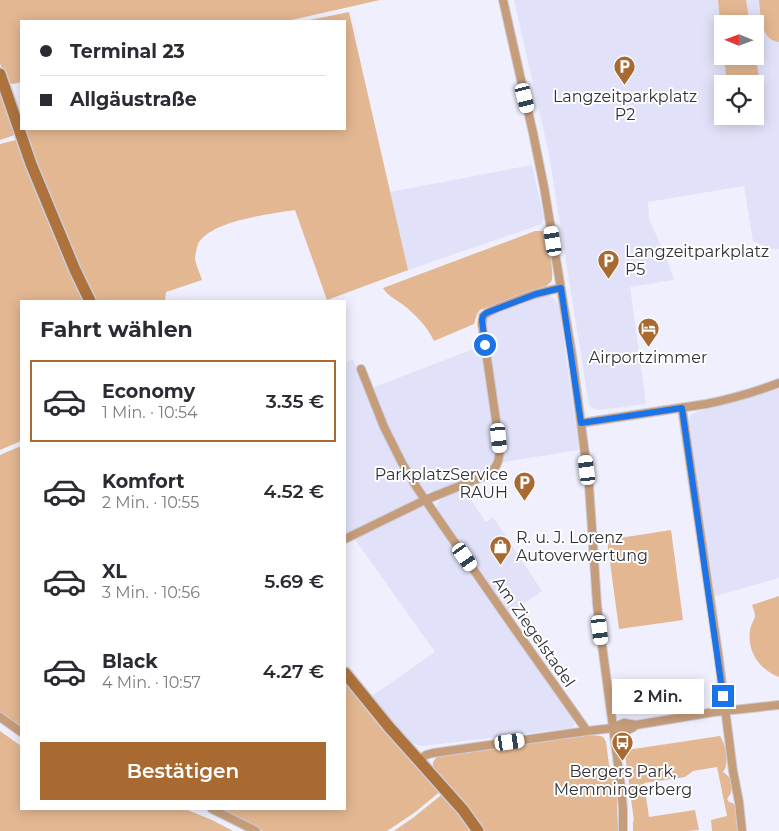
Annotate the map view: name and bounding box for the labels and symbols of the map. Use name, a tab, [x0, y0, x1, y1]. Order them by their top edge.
north arrow	[714, 15, 764, 65]
parking icon: Langzeitparkplatz P2	[613, 55, 637, 86]
car	[514, 82, 535, 114]
place label: Langzeitparkplatz P2	[553, 87, 697, 124]
car	[543, 225, 562, 257]
place label: Langzeitparkplatz P5	[625, 242, 769, 279]
parking icon: Langzeitparkplatz P5	[597, 248, 621, 279]
hotel icon: Airportzimmer	[636, 316, 660, 347]
route start	[474, 334, 496, 356]
place label: Airportzimmer	[589, 348, 707, 367]
car	[489, 422, 508, 454]
car	[577, 454, 596, 486]
place label: ParkplatzService RAUH	[375, 465, 508, 502]
parking icon: ParkplatzService RAUH	[512, 471, 536, 502]
place label: R. u. J. Lorenz Autoverwertung	[516, 528, 648, 565]
shop icon: R. u. J. Lorenz Autoverwertung	[488, 534, 512, 565]
car	[450, 540, 479, 574]
street label: Am Ziegelstadel	[489, 573, 579, 691]
car	[590, 614, 609, 646]
callout: 2 Min.	[613, 678, 706, 714]
route end	[712, 685, 734, 707]
bus stop icon: Bergers Park, Memmingerberg	[611, 730, 635, 761]
car	[494, 732, 525, 752]
place label: Bergers Park, Memmingerberg	[554, 762, 692, 799]

